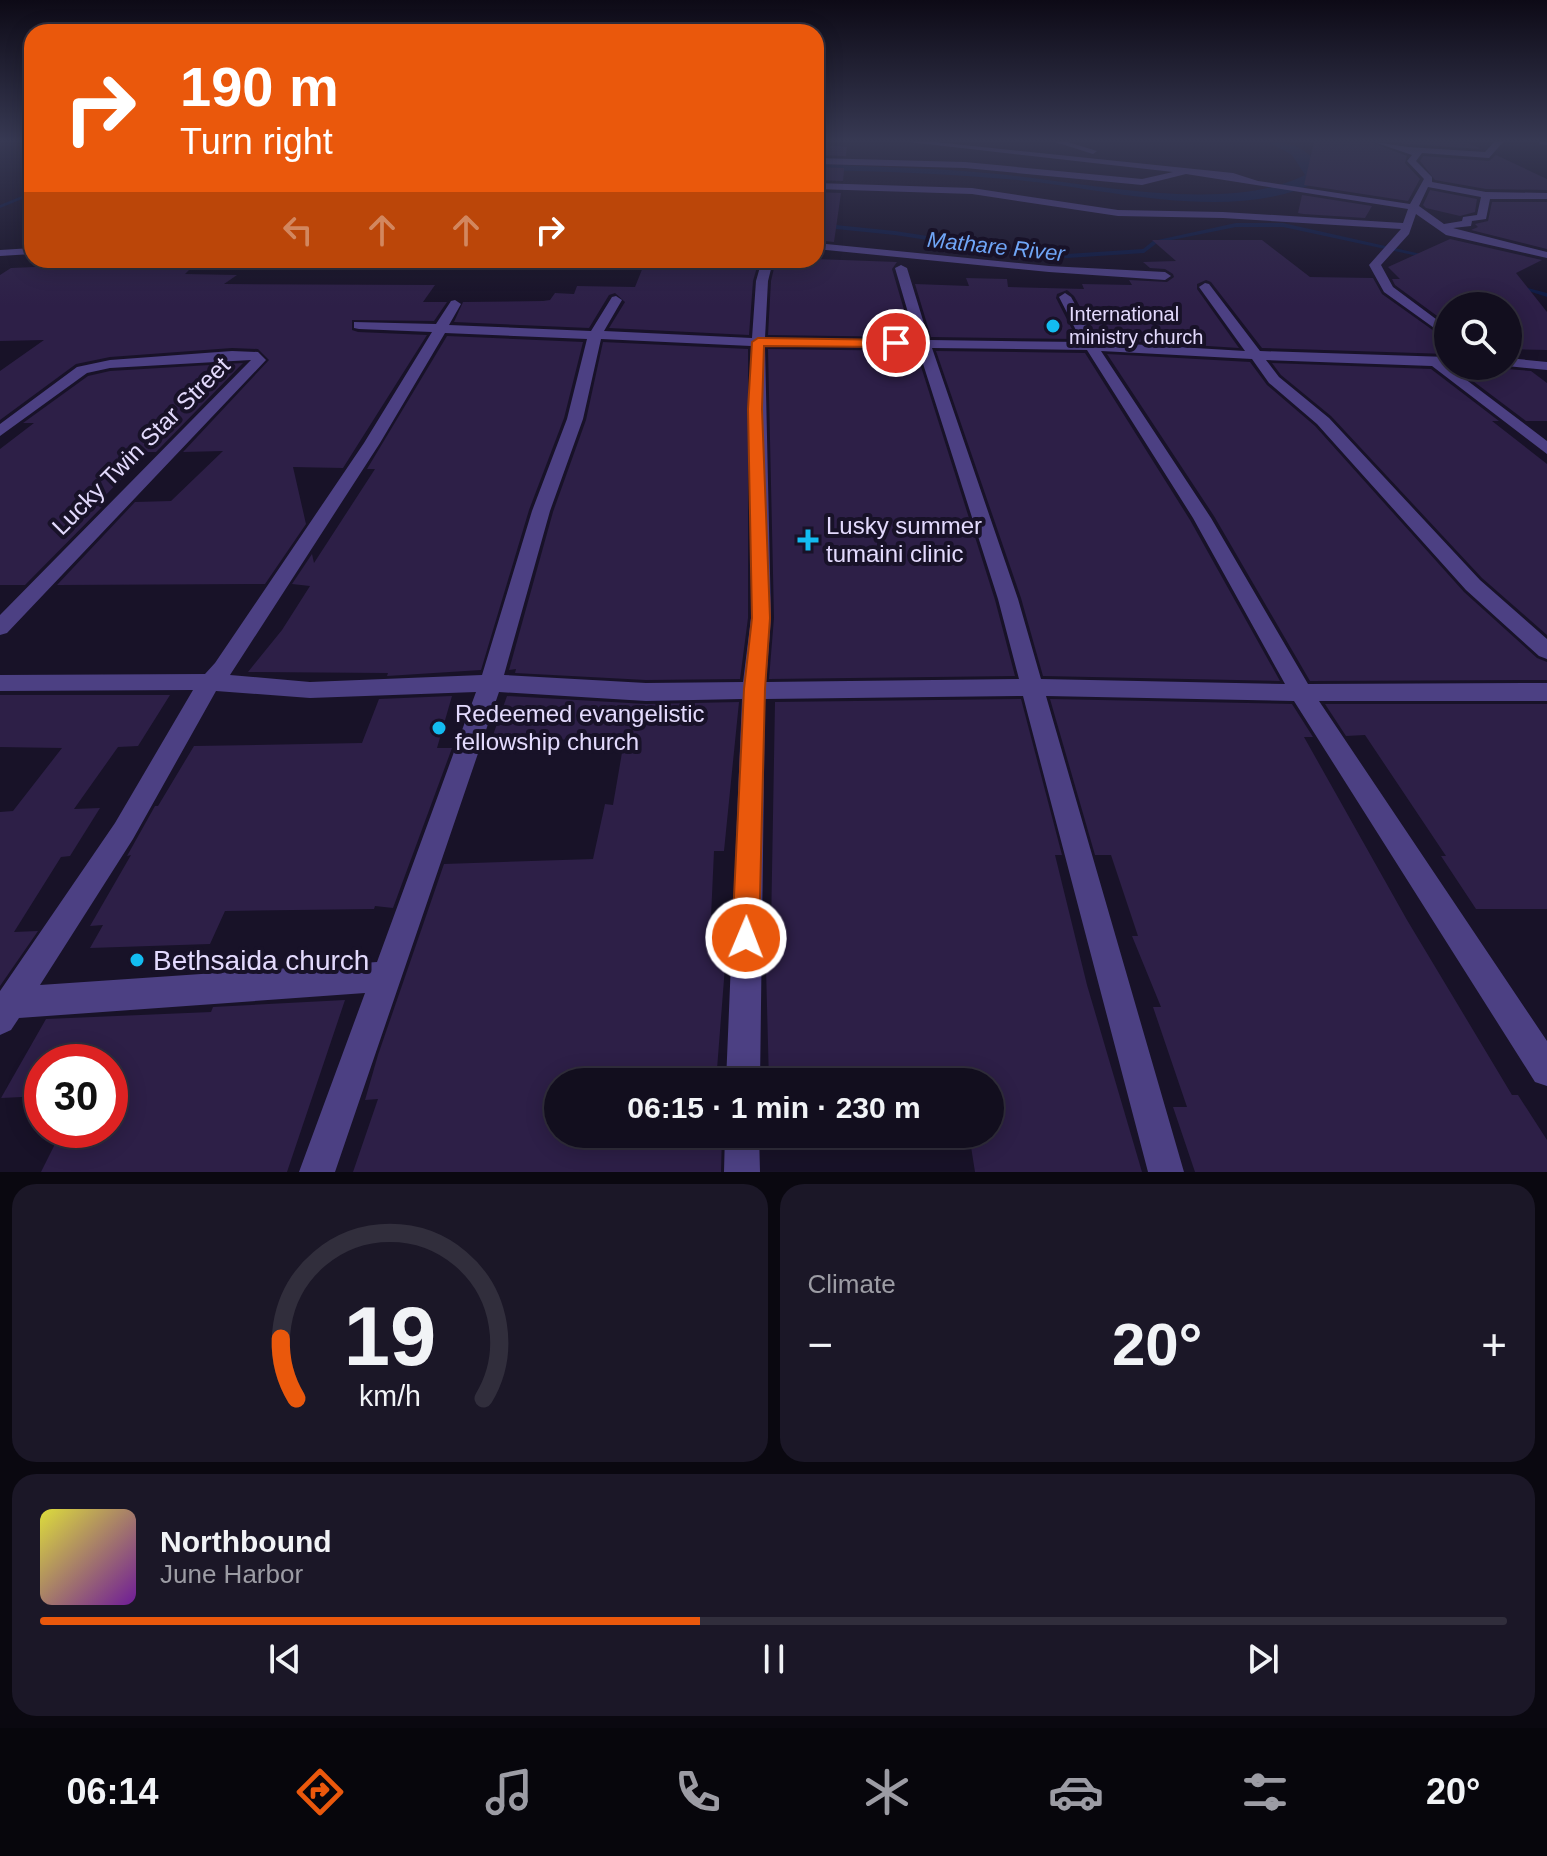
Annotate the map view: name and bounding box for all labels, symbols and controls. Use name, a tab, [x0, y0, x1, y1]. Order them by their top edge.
text: 190 m	[180, 55, 339, 118]
icon: right	[48, 56, 152, 160]
text: Turn right	[180, 121, 333, 162]
icon: left	[276, 208, 320, 252]
icon: ahead	[360, 208, 404, 252]
icon: ahead	[444, 208, 488, 252]
icon: right	[528, 208, 572, 252]
water label: Mathare River	[926, 227, 1068, 266]
map controls	[1434, 292, 1522, 380]
button: search	[1434, 292, 1522, 380]
place label: International ministry church	[1069, 303, 1203, 348]
pin	[862, 309, 930, 377]
marker: International ministry church	[1044, 317, 1062, 335]
icon: arrive	[874, 321, 918, 365]
street label: Lucky Twin Star Street	[46, 351, 235, 540]
place label: Lusky summer tumaini clinic	[826, 512, 982, 567]
marker: Lusky summer tumaini clinic	[797, 529, 819, 551]
place label: Redeemed evangelistic fellowship church	[455, 700, 704, 755]
marker: Redeemed evangelistic fellowship church	[430, 719, 448, 737]
position arrow	[704, 896, 788, 980]
place label: Bethsaida church	[153, 945, 369, 976]
marker: Bethsaida church	[128, 951, 146, 969]
speed limit sign: 30	[24, 1044, 128, 1148]
text: 06:15 · 1 min · 230 m	[627, 1091, 921, 1124]
text: Climate	[808, 1269, 896, 1299]
text: 19	[343, 1290, 436, 1383]
text: 20°	[1112, 1311, 1203, 1378]
text: −	[808, 1320, 833, 1369]
text: +	[1481, 1320, 1507, 1369]
text: km/h	[359, 1380, 421, 1412]
text: Northbound	[160, 1525, 332, 1558]
text: June Harbor	[160, 1559, 303, 1589]
icon: previous	[263, 1637, 307, 1681]
icon: pause	[752, 1637, 796, 1681]
icon: next	[1241, 1637, 1285, 1681]
icon: directions	[292, 1764, 348, 1820]
icon: music	[481, 1764, 537, 1820]
icon: phone	[670, 1764, 726, 1820]
icon: climate	[859, 1764, 915, 1820]
icon: car	[1048, 1764, 1104, 1820]
icon: filters	[1237, 1764, 1293, 1820]
text: 06:14	[67, 1771, 159, 1812]
text: 20°	[1426, 1771, 1480, 1812]

